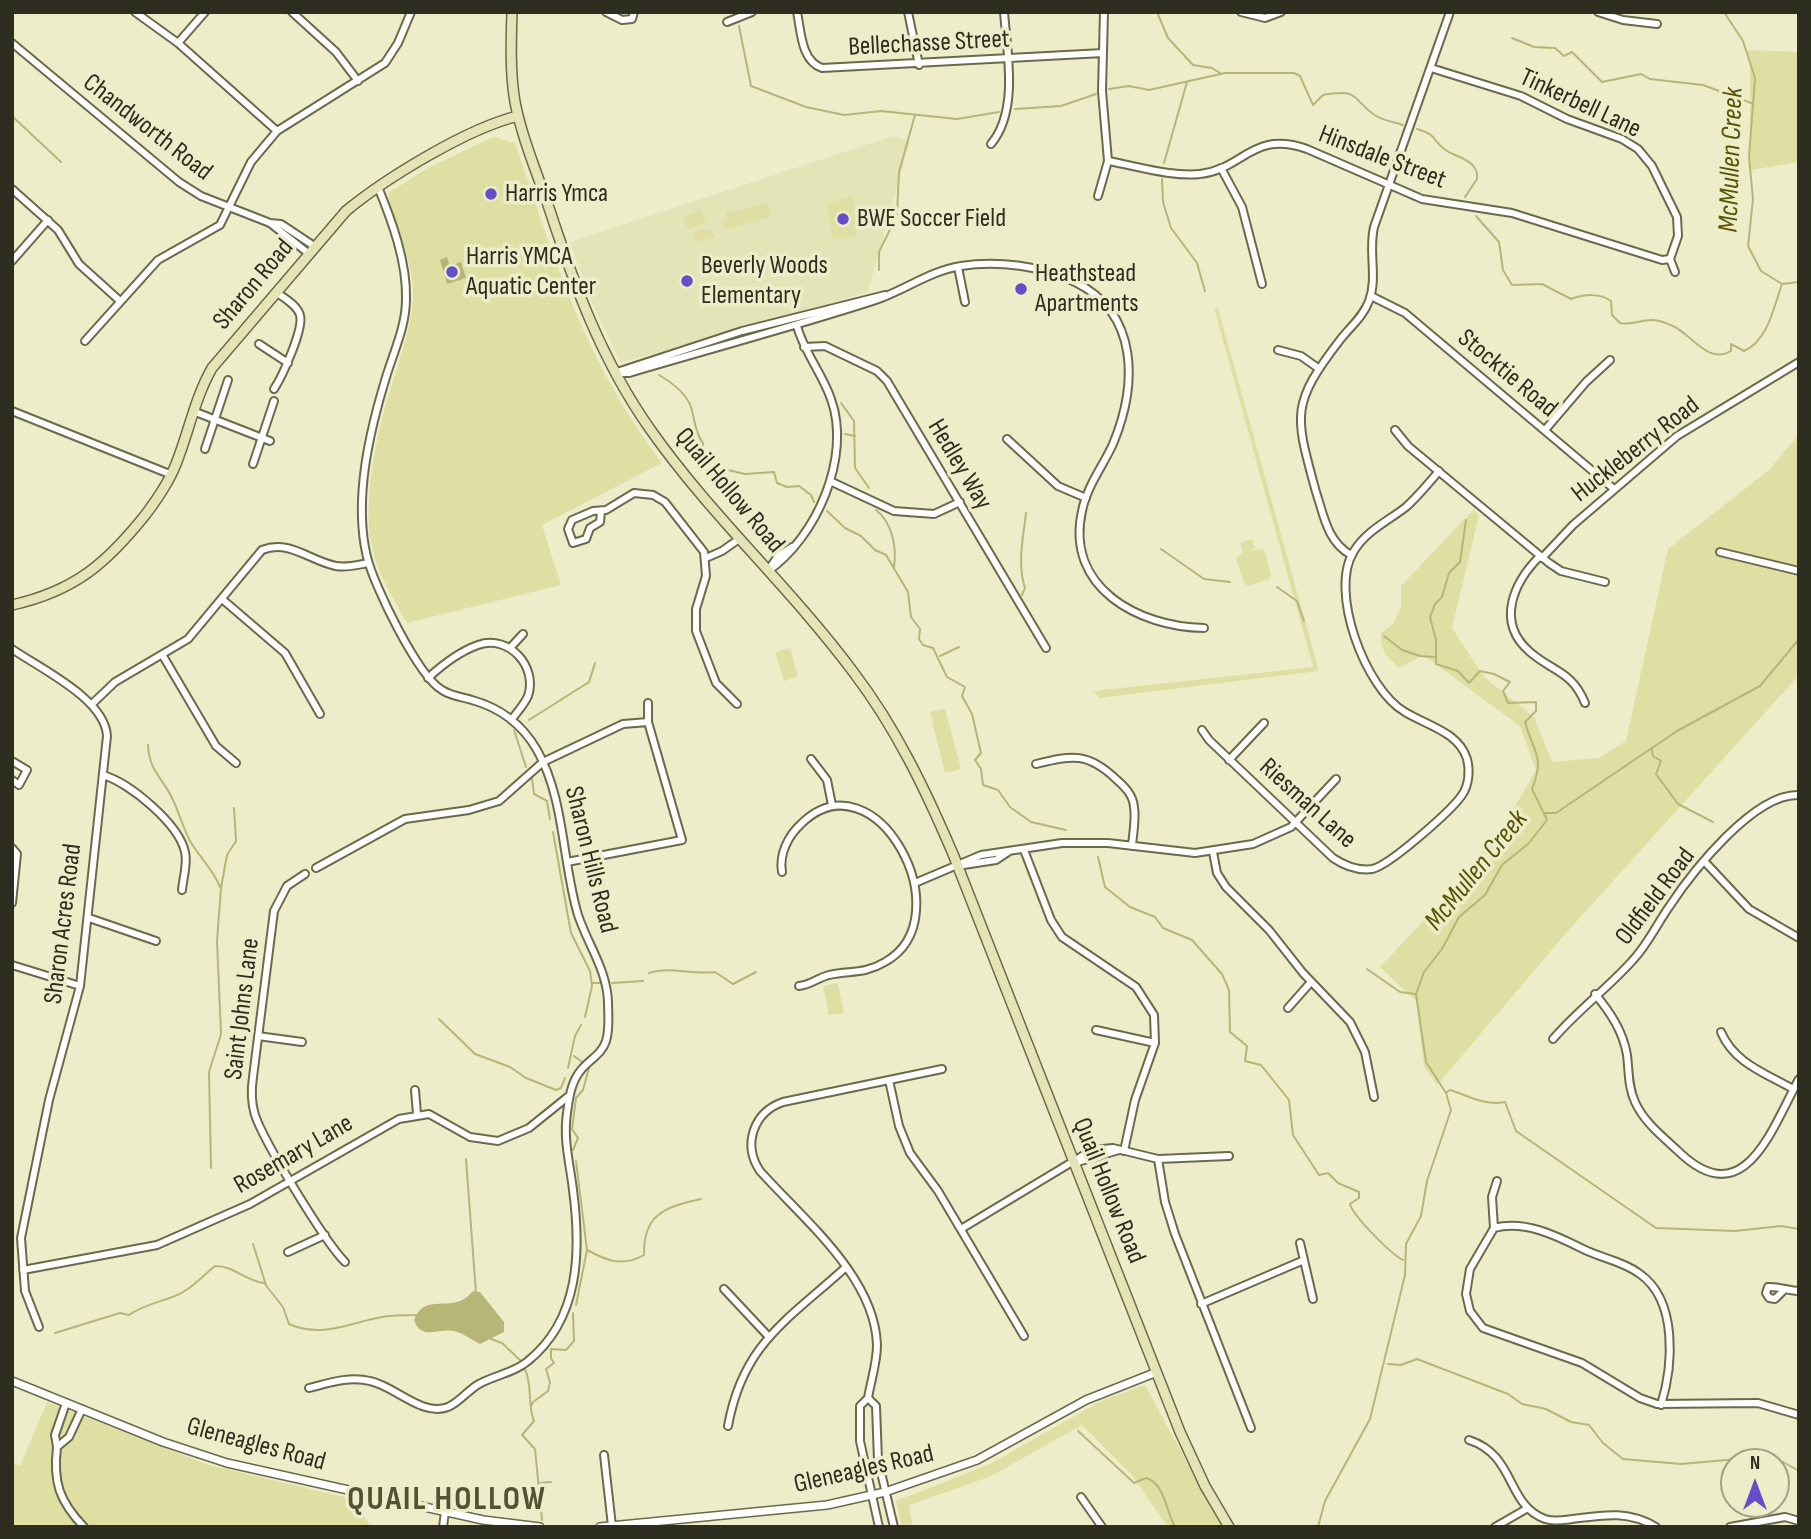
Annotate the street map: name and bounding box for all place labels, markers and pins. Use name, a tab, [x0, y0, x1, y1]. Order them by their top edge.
place label: Harris Ymca	[505, 178, 608, 210]
marker: Harris Ymca	[483, 186, 499, 202]
place label: BWE Soccer Field	[857, 203, 1006, 235]
marker: BWE Soccer Field	[835, 211, 851, 227]
place label: Harris YMCA Aquatic Center	[466, 241, 596, 302]
place label: Beverly Woods Elementary	[701, 250, 828, 312]
place label: Heathstead Apartments	[1035, 258, 1139, 320]
marker: Harris YMCA Aquatic Center	[444, 264, 460, 280]
marker: Beverly Woods Elementary	[679, 273, 695, 289]
marker: Heathstead Apartments	[1013, 281, 1029, 297]

